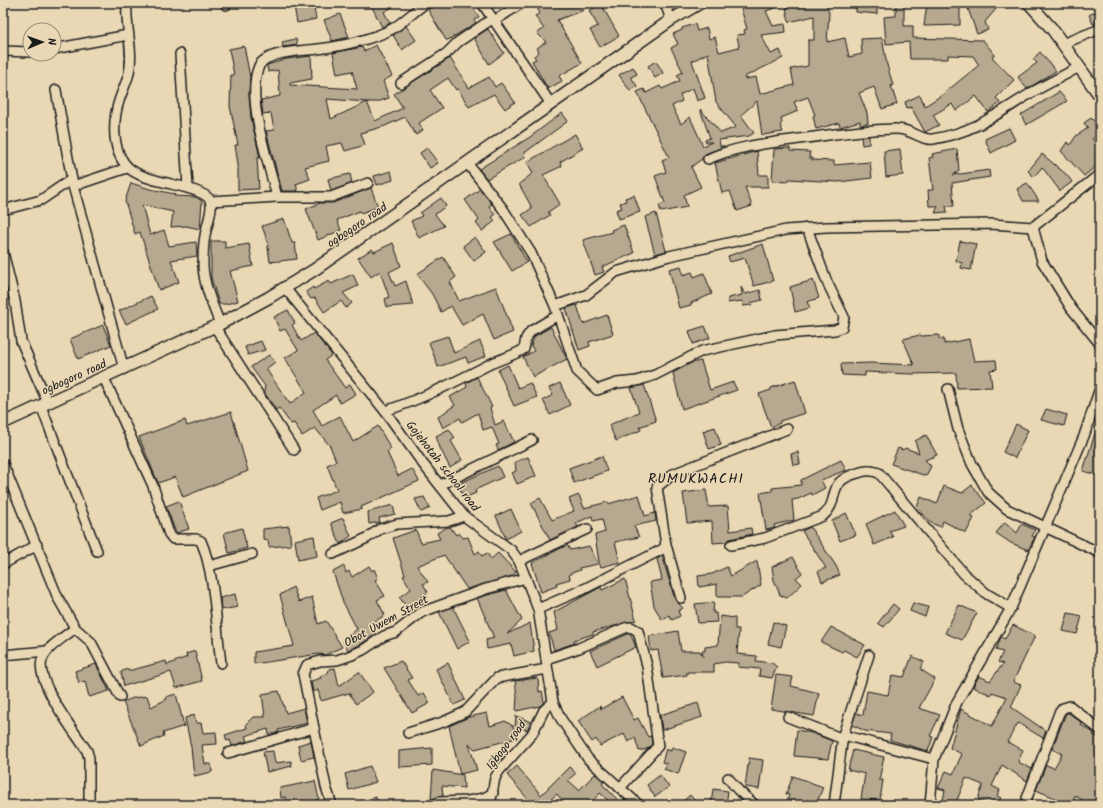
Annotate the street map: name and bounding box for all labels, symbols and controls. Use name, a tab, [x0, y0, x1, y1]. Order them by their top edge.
north arrow	[22, 22, 62, 62]
text: N	[42, 38, 60, 46]
street label: ogbogoro road	[323, 198, 392, 253]
street label: ogbogoro road	[39, 354, 111, 400]
street label: Gojehotah school road	[401, 417, 485, 517]
district label: RUMUKWACHI	[648, 468, 744, 490]
street label: Obot Uwem Street	[341, 590, 432, 653]
street label: Igbogo road	[481, 716, 532, 774]

